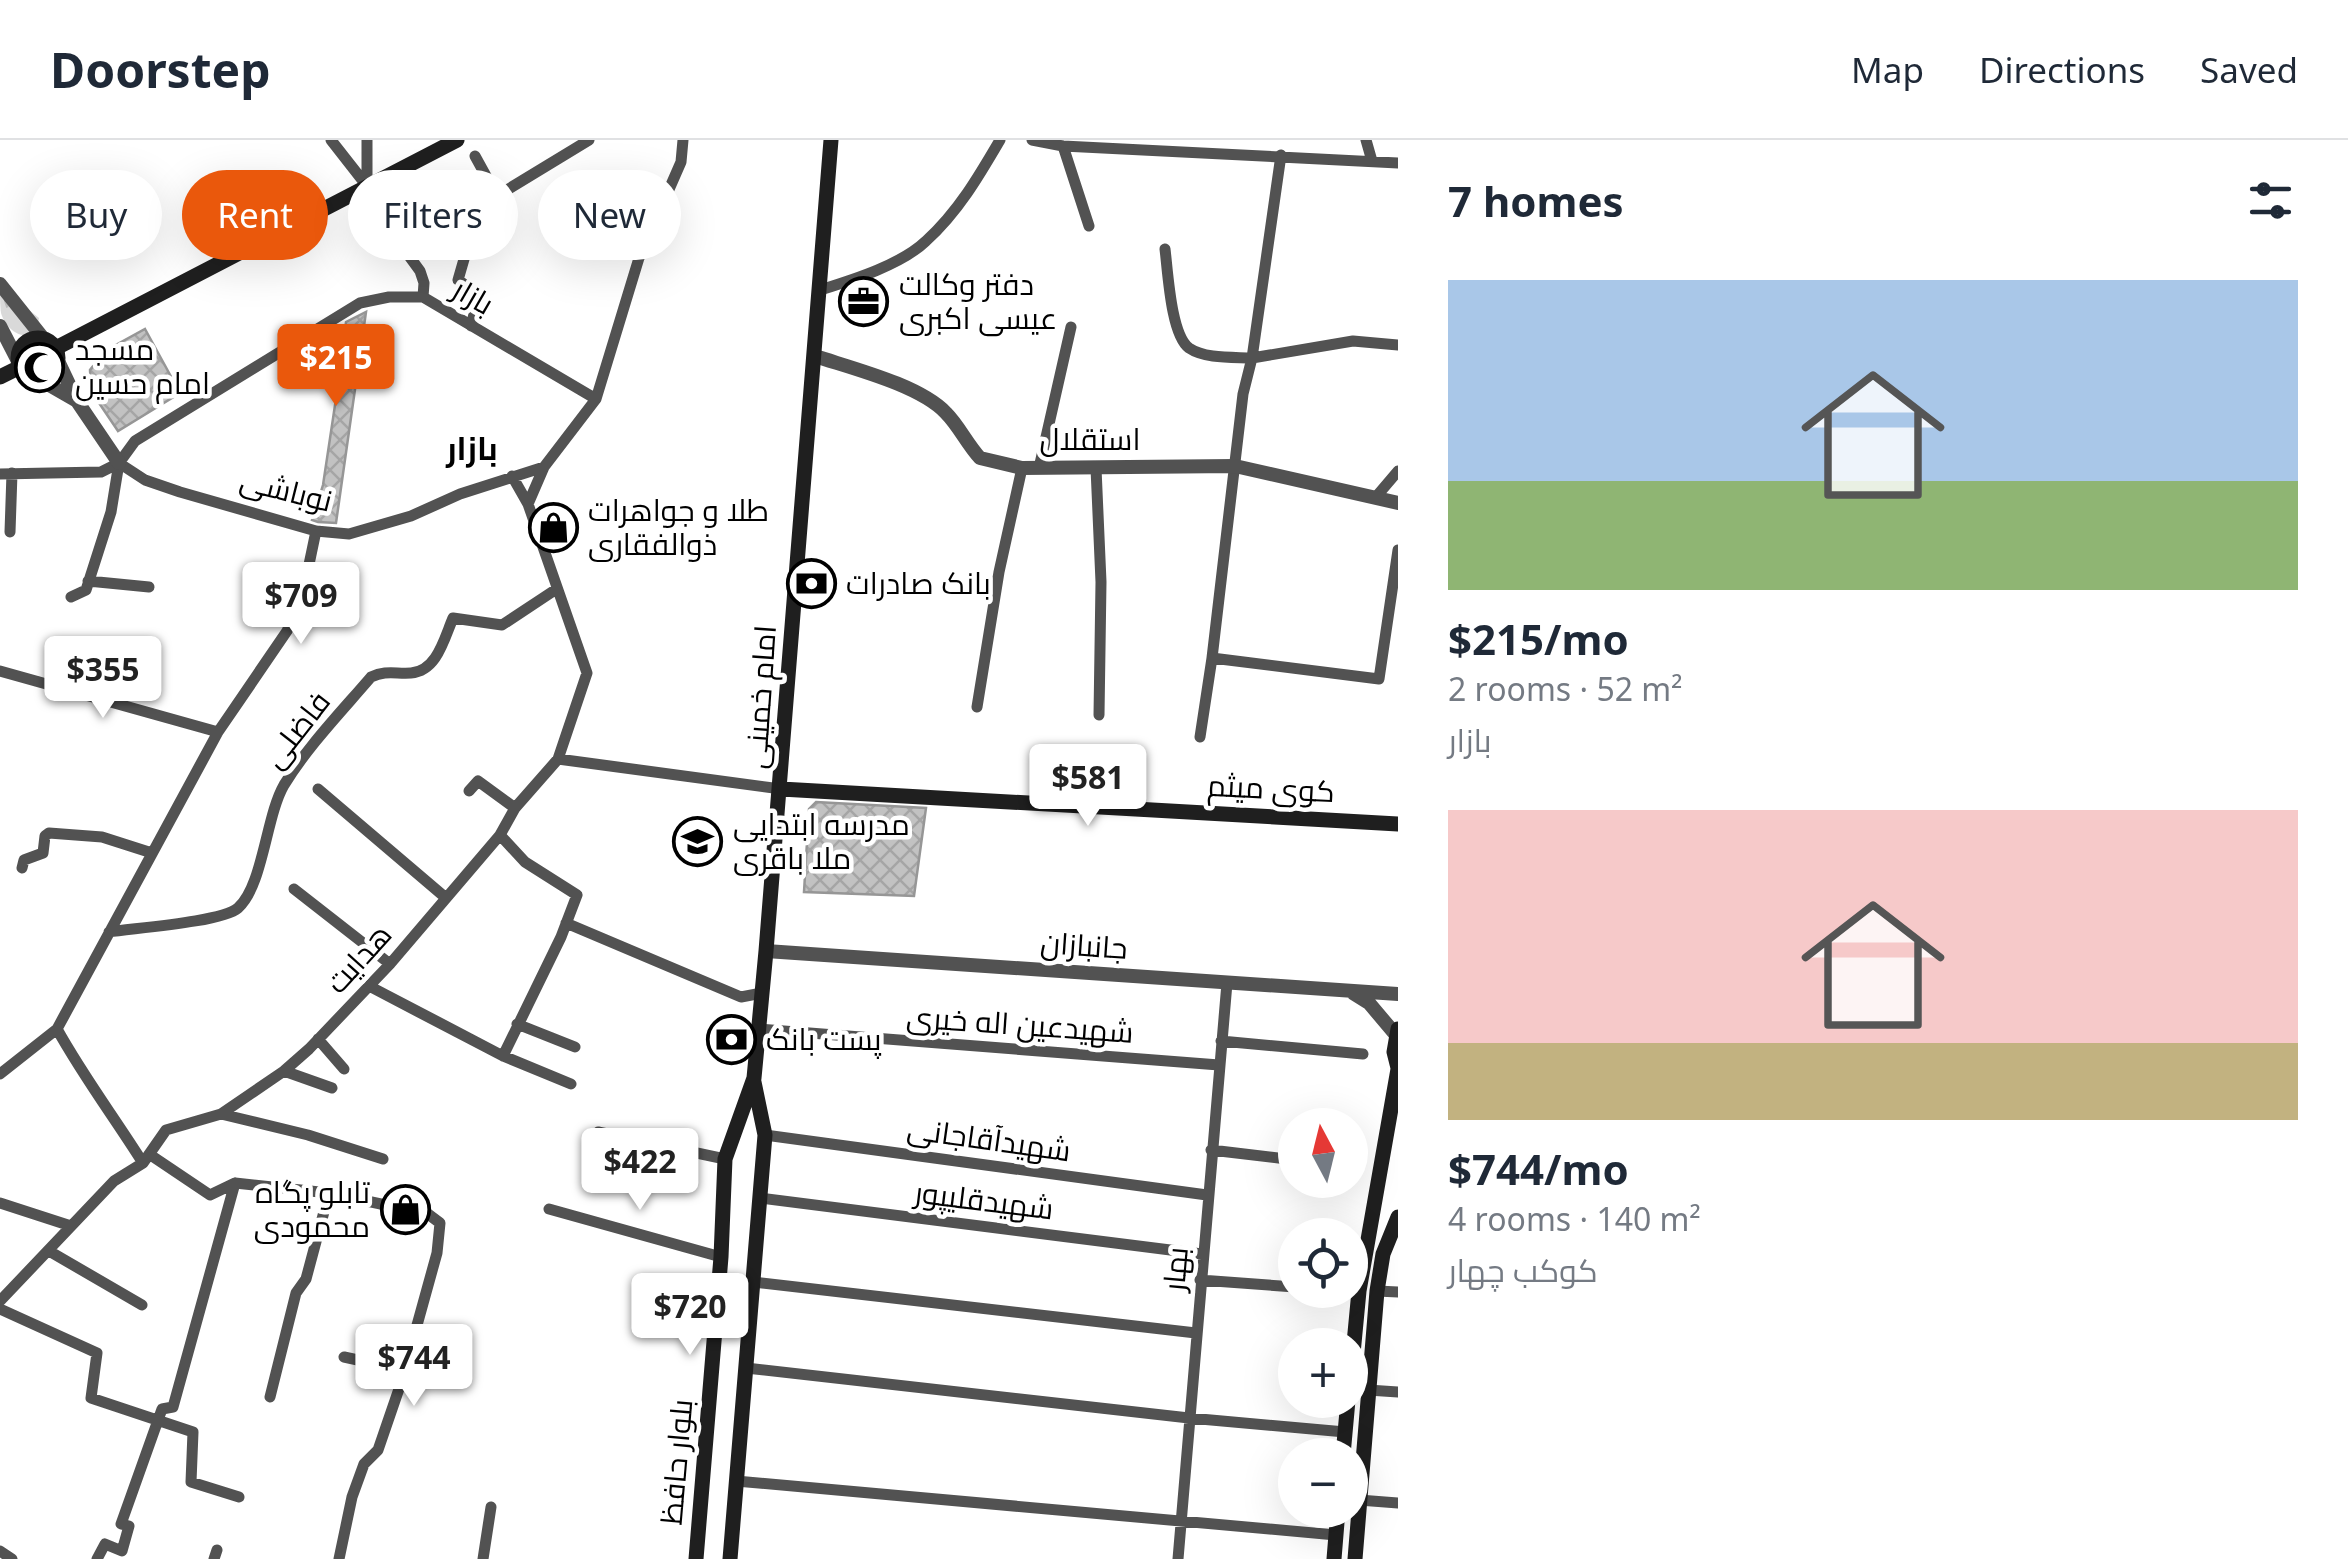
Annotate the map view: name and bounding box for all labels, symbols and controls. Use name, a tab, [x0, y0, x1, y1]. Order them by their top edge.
text: Doorstep	[50, 37, 271, 102]
text: Map	[1851, 46, 1924, 93]
text: Directions	[1979, 46, 2145, 93]
text: Saved	[2200, 46, 2298, 93]
chip: Buy	[30, 170, 162, 260]
chip: Rent	[182, 170, 328, 260]
chip: Filters	[348, 170, 518, 260]
chip: New	[538, 170, 681, 260]
text: 7 homes	[1448, 172, 1624, 229]
icon: filters	[2243, 173, 2298, 228]
place label: دفتر وکالت عیسی اکبری	[899, 263, 1057, 338]
street label: بازار	[444, 267, 502, 324]
office icon: دفتر وکالت عیسی اکبری	[838, 276, 890, 328]
pin: $215	[277, 324, 395, 409]
place label: مسجد امام حسین	[75, 328, 210, 404]
text: $215	[299, 335, 373, 378]
mosque icon: مسجد امام حسین	[14, 341, 66, 393]
icon: home	[1783, 345, 1963, 525]
street label: استقلال	[1040, 418, 1140, 459]
district label: بازار	[445, 426, 498, 469]
street label: نوباشی	[236, 458, 337, 521]
place label: طلا و جواهرات ذوالفقاری	[588, 489, 769, 564]
shop icon: طلا و جواهرات ذوالفقاری	[527, 502, 579, 554]
bank icon: بانک صادرات	[785, 558, 837, 610]
pin: $709	[242, 562, 360, 647]
place label: بانک صادرات	[846, 562, 991, 603]
text: $709	[264, 573, 338, 616]
text: $215/mo	[1448, 610, 1629, 667]
street label: امام خمینی	[734, 624, 786, 770]
pin: $355	[44, 636, 162, 721]
text: $355	[66, 647, 140, 690]
text: 2 rooms · 52 m²	[1448, 667, 1682, 710]
street label: فاضلی	[253, 682, 339, 776]
text: بازار	[1448, 718, 1491, 761]
pin: $581	[1029, 744, 1147, 829]
text: $581	[1051, 755, 1125, 798]
street label: کوی میثم	[1206, 764, 1336, 812]
place label: مدرسه ابتدایی ملا باقری	[733, 803, 910, 878]
school or university icon: مدرسه ابتدایی ملا باقری	[672, 816, 724, 868]
icon: home	[1783, 875, 1963, 1055]
street label: هدایت	[316, 914, 400, 1002]
street label: جانبازان	[1039, 921, 1129, 968]
street label: شهیدعین اله خیری	[905, 995, 1135, 1052]
bank icon: پست بانک	[705, 1014, 757, 1066]
place label: پست بانک	[766, 1018, 882, 1059]
street label: شهیدآقاجانی	[905, 1107, 1074, 1170]
north arrow	[1278, 1108, 1368, 1198]
map controls	[1278, 1108, 1368, 1528]
pin: $422	[581, 1128, 699, 1213]
text: $422	[603, 1139, 677, 1182]
text: $744/mo	[1448, 1140, 1629, 1197]
street label: شهیدقلیپور	[910, 1170, 1056, 1228]
place label: تابلو پگاه محمودی	[254, 1171, 370, 1246]
shop icon: تابلو پگاه محمودی	[379, 1184, 431, 1236]
text: 4 rooms · 140 m²	[1448, 1197, 1701, 1240]
button: locate	[1278, 1218, 1368, 1308]
street label: بهار	[1152, 1245, 1197, 1295]
text: کوکب چهار	[1448, 1248, 1598, 1291]
pin: $720	[631, 1273, 749, 1358]
text: $720	[653, 1284, 727, 1327]
pin: $744	[355, 1324, 473, 1409]
button: +	[1278, 1328, 1368, 1418]
text: $744	[377, 1335, 451, 1378]
street label: بلوار حافظ	[650, 1397, 701, 1526]
button: −	[1278, 1438, 1368, 1528]

